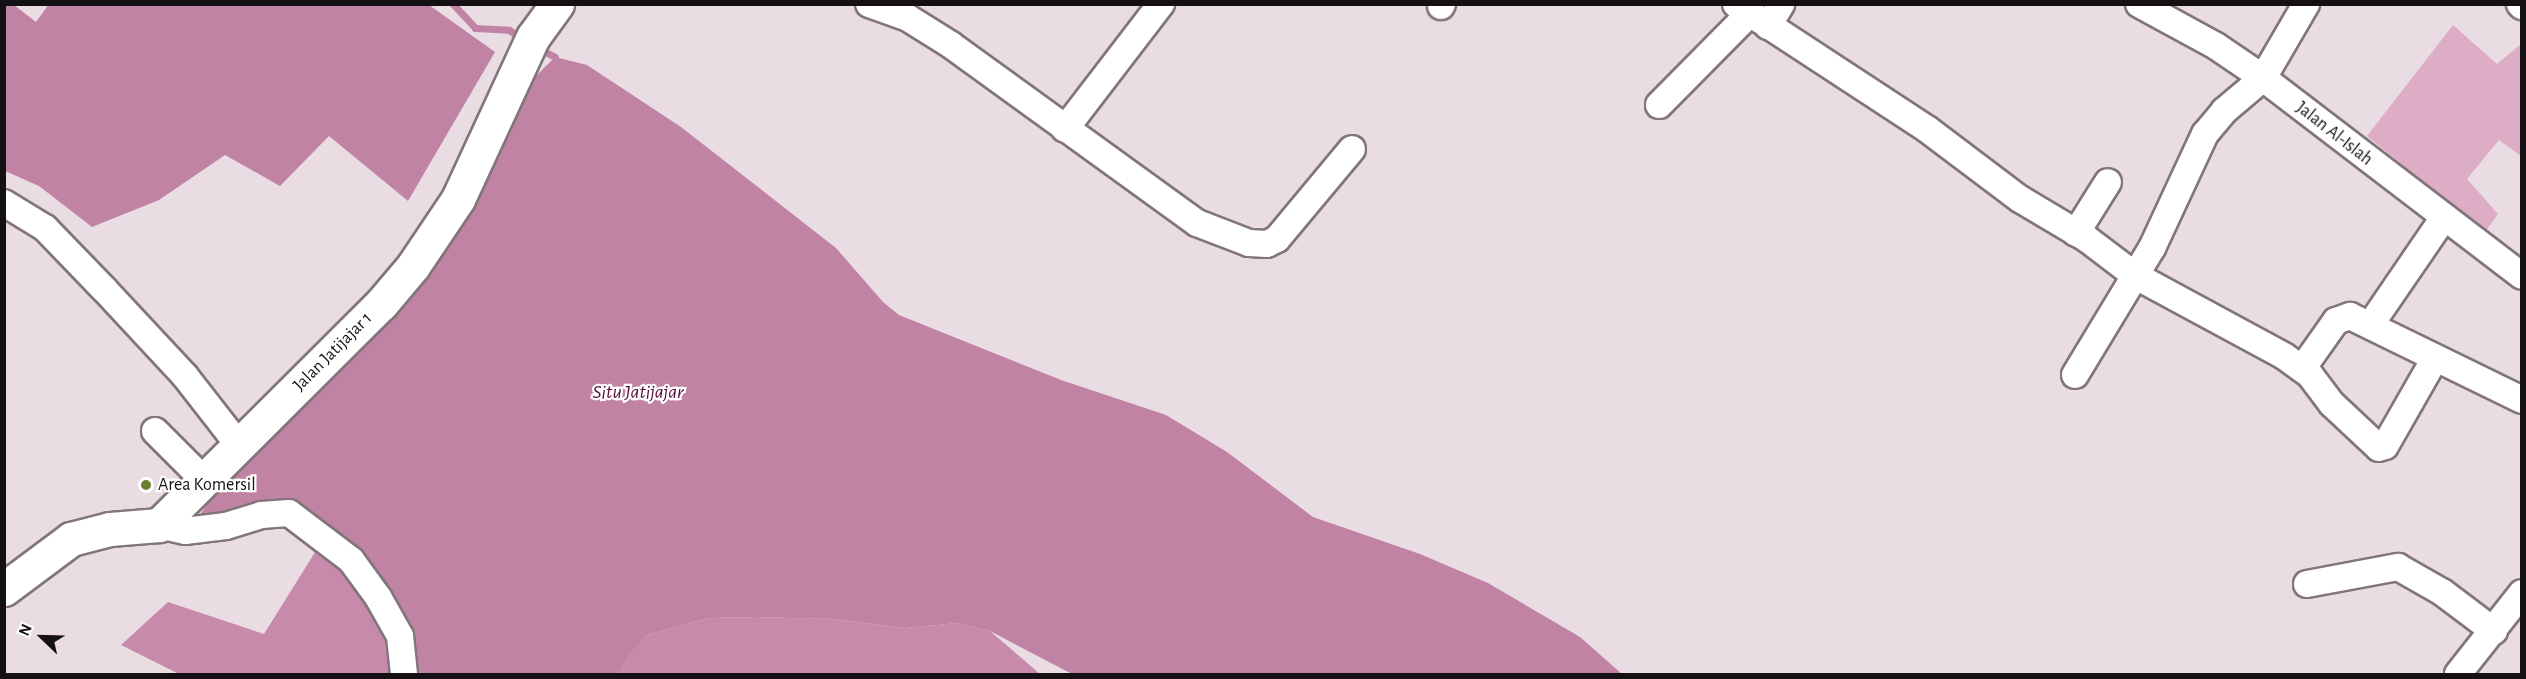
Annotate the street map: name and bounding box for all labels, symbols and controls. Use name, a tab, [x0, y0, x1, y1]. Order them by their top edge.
street label: Jalan Al-Islah	[2291, 97, 2377, 171]
street label: Jalan Jatijajar 1	[289, 308, 377, 396]
water label: Situ Jatijajar	[592, 380, 684, 404]
place label: Area Komersil	[158, 474, 256, 496]
marker: Area Komersil	[139, 478, 153, 492]
north arrow	[12, 607, 72, 667]
text: N	[16, 622, 35, 638]

